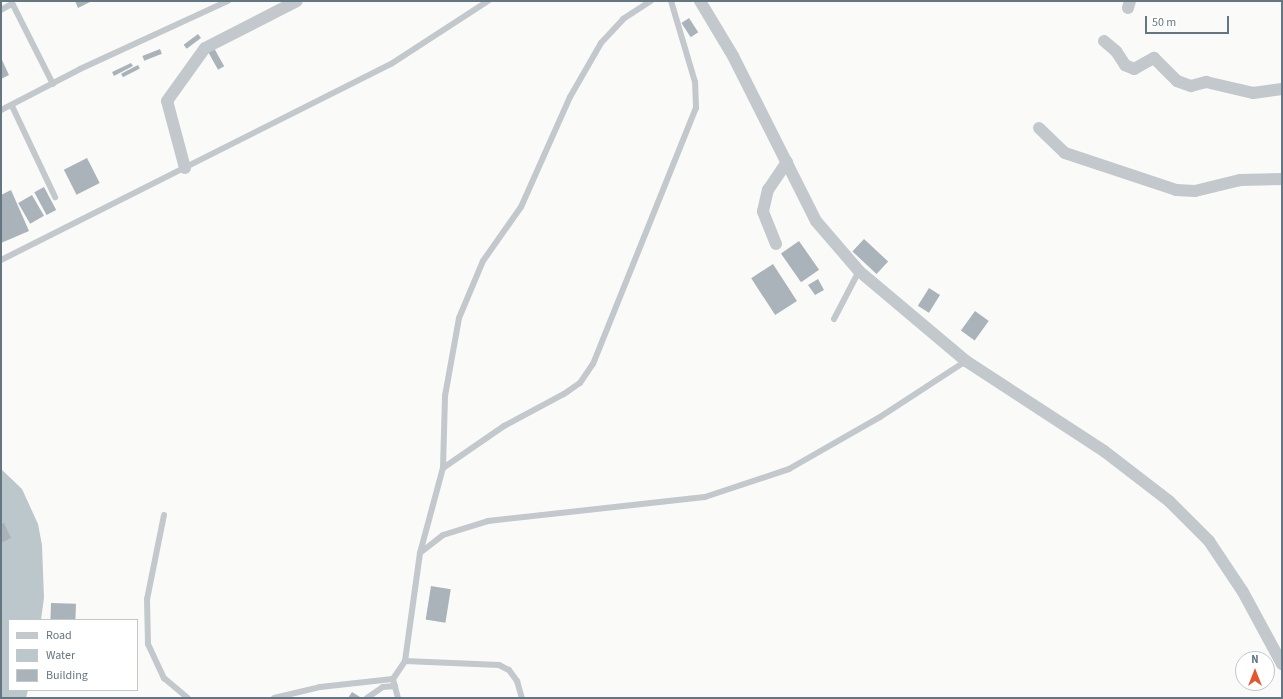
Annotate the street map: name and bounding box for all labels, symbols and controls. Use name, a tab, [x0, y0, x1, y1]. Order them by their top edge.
scale bar	[1147, 8, 1231, 34]
text: 50 m	[1152, 14, 1176, 31]
legend	[8, 619, 138, 691]
text: Road	[46, 627, 72, 644]
text: Water	[46, 647, 75, 664]
north arrow	[1235, 651, 1275, 691]
text: N	[1251, 652, 1259, 667]
text: Building	[46, 667, 88, 684]

